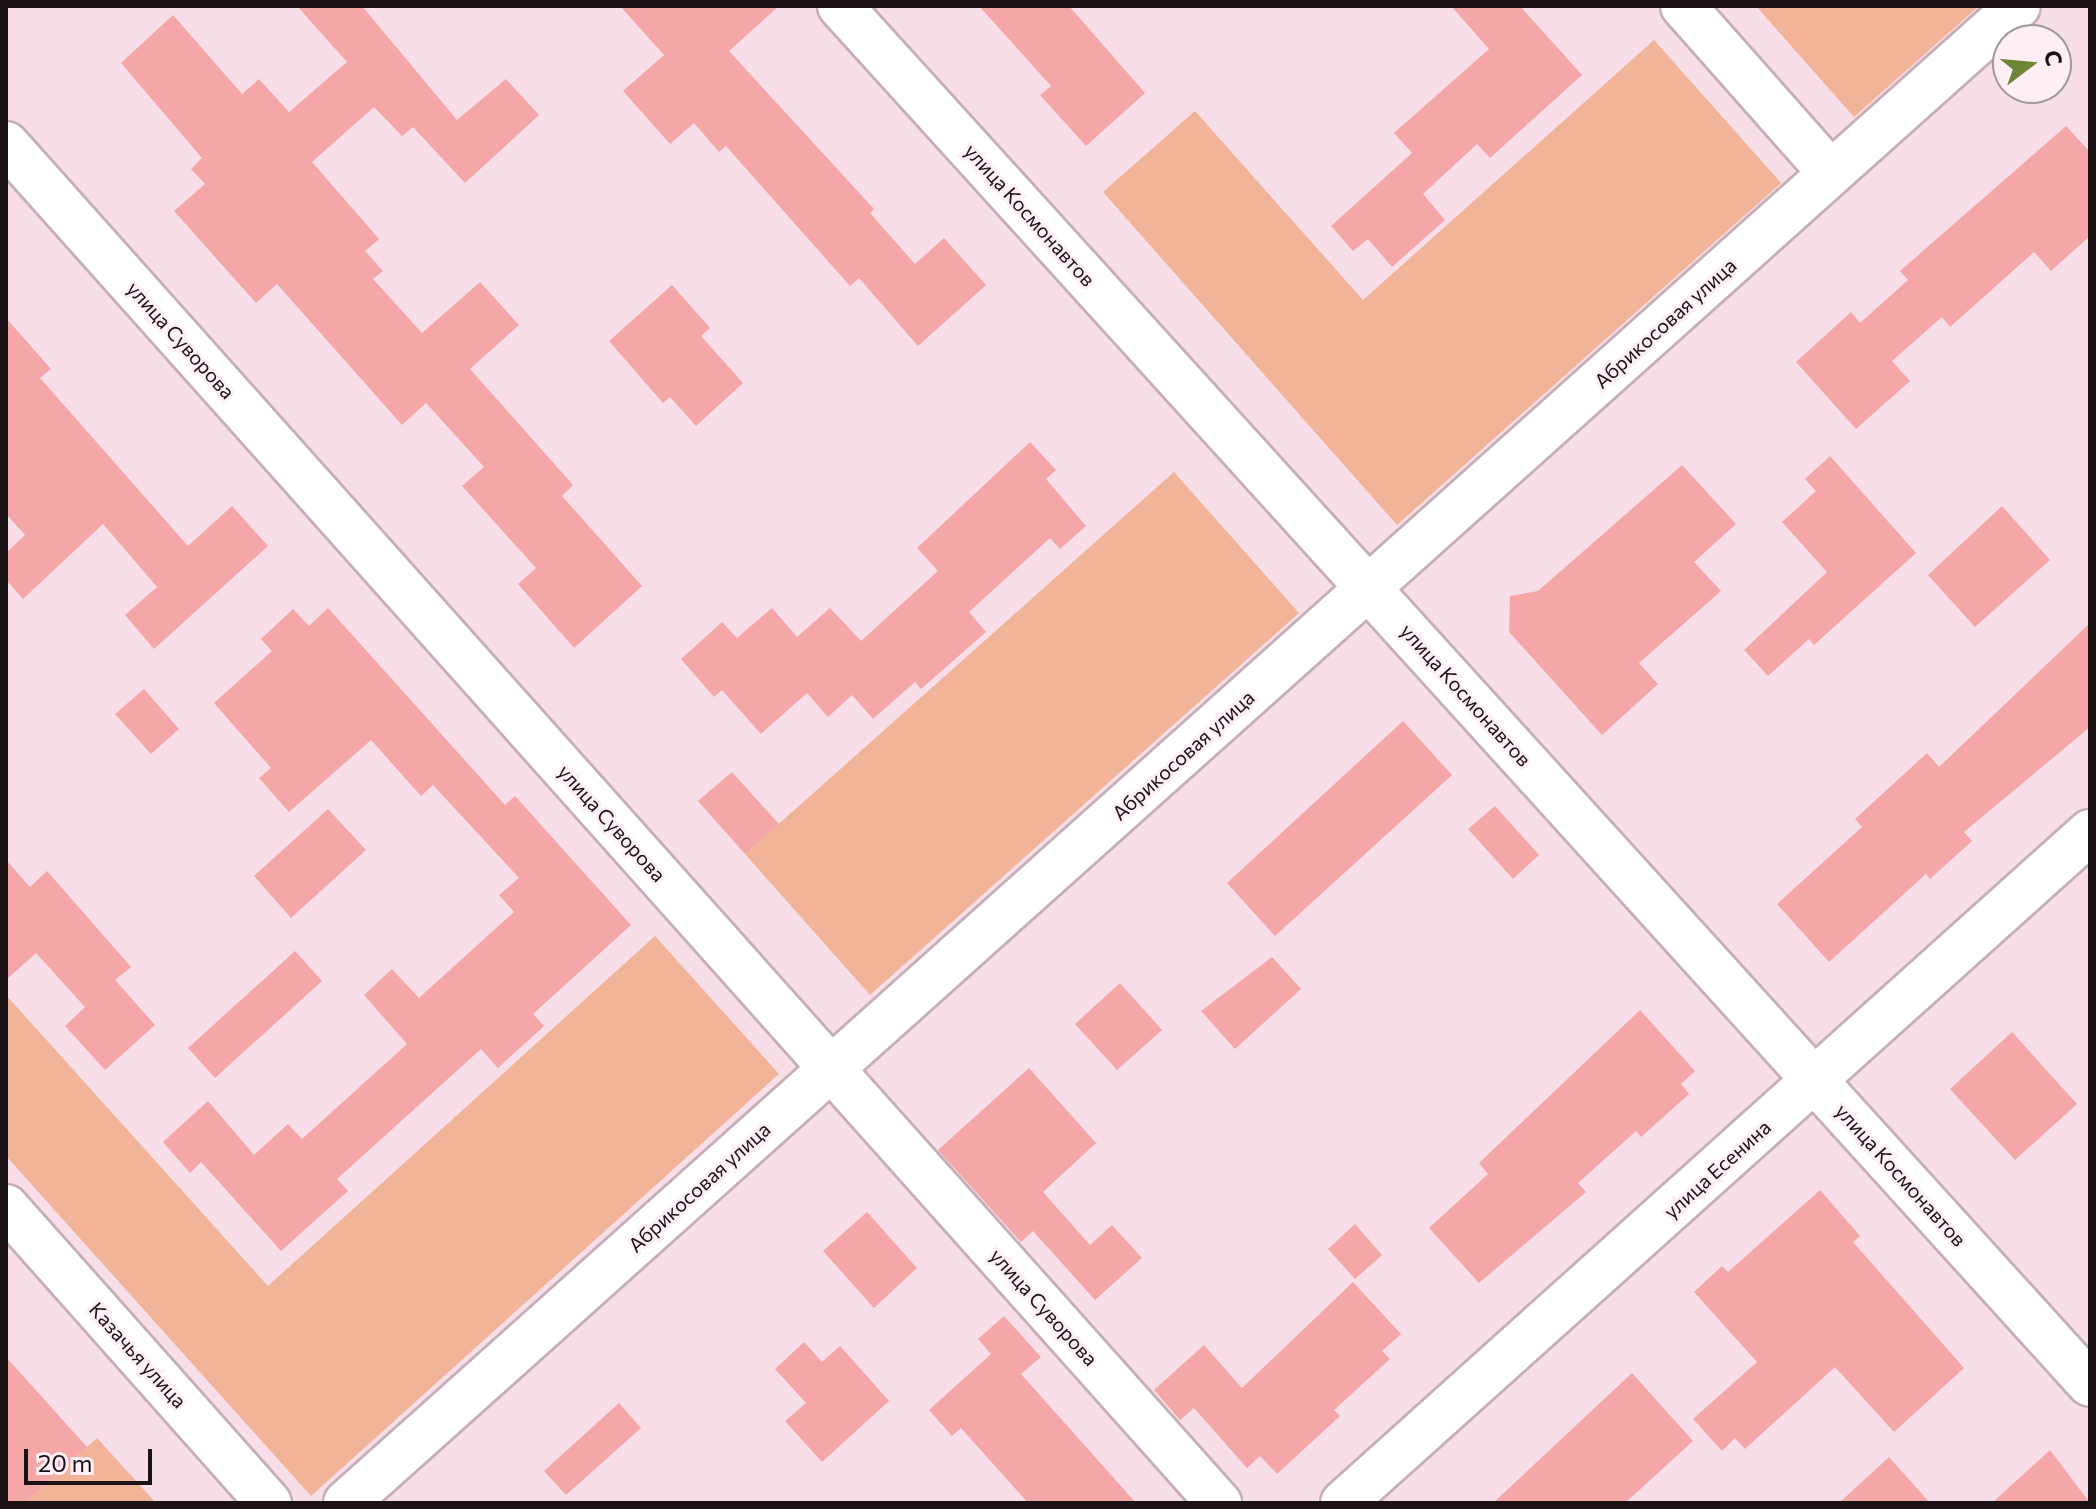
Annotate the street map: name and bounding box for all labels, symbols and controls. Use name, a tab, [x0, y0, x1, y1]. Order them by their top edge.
north arrow	[1992, 24, 2072, 104]
text: С	[2039, 47, 2069, 69]
street label: улица Космонавтов	[960, 139, 1100, 291]
street label: Абрикосовая улица	[1589, 253, 1741, 393]
street label: улица Суворова	[122, 276, 240, 404]
street label: улица Космонавтов	[1396, 619, 1536, 771]
street label: Абрикосовая улица	[1107, 685, 1259, 825]
street label: улица Суворова	[553, 759, 671, 887]
street label: улица Космонавтов	[1831, 1099, 1971, 1251]
street label: улица Есенина	[1659, 1115, 1775, 1223]
street label: Абрикосовая улица	[623, 1117, 775, 1257]
street label: улица Суворова	[985, 1243, 1103, 1371]
street label: Казачья улица	[84, 1297, 192, 1413]
scale bar	[28, 1433, 156, 1483]
text: 20 m	[38, 1448, 92, 1477]

